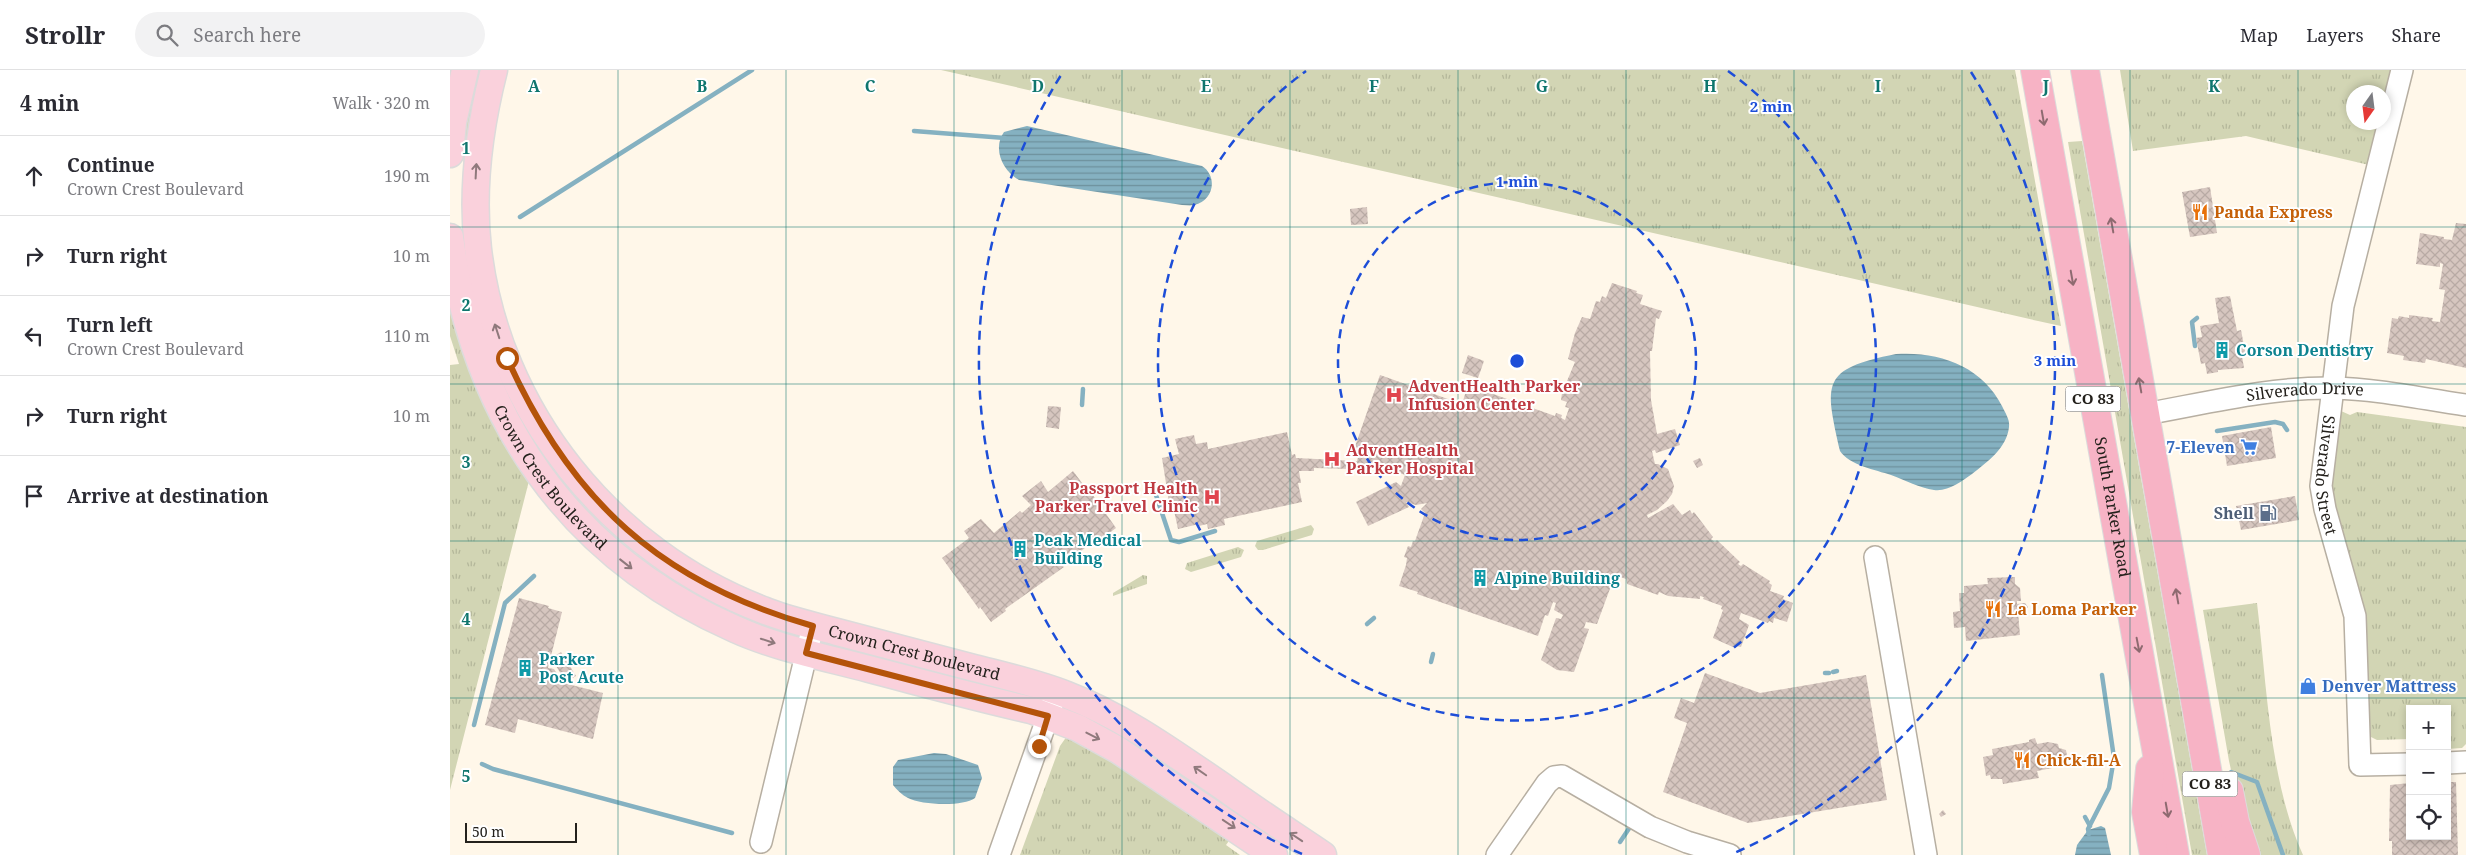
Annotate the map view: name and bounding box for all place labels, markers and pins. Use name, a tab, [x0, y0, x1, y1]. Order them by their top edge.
place label: Panda Express	[2214, 201, 2333, 223]
restaurant icon: Panda Express	[2190, 202, 2210, 222]
place label: Corson Dentistry	[2236, 339, 2374, 361]
building icon: Corson Dentistry	[2212, 340, 2232, 360]
centre of rings	[1508, 352, 1526, 370]
place label: AdventHealth Parker Infusion Center	[1408, 375, 1581, 415]
hospital icon: AdventHealth Parker Infusion Center	[1384, 385, 1404, 405]
place label: 7-Eleven	[2166, 436, 2235, 458]
supermarket icon: 7-Eleven	[2239, 437, 2259, 457]
place label: AdventHealth Parker Hospital	[1346, 439, 1474, 479]
hospital icon: AdventHealth Parker Hospital	[1322, 449, 1342, 469]
place label: Passport Health Parker Travel Clinic	[1035, 477, 1198, 517]
hospital icon: Passport Health Parker Travel Clinic	[1202, 487, 1222, 507]
place label: Shell	[2214, 502, 2254, 524]
fuel station icon: Shell	[2258, 503, 2278, 523]
place label: Peak Medical Building	[1034, 529, 1142, 569]
building icon: Peak Medical Building	[1010, 539, 1030, 559]
place label: Alpine Building	[1494, 567, 1620, 589]
building icon: Alpine Building	[1470, 568, 1490, 588]
place label: La Loma Parker	[2007, 598, 2137, 620]
restaurant icon: La Loma Parker	[1983, 599, 2003, 619]
place label: Parker Post Acute	[539, 648, 624, 688]
building icon: Parker Post Acute	[515, 658, 535, 678]
place label: Denver Mattress	[2322, 675, 2456, 697]
shop icon: Denver Mattress	[2298, 676, 2318, 696]
place label: Chick-fil-A	[2036, 749, 2122, 771]
restaurant icon: Chick-fil-A	[2012, 750, 2032, 770]

